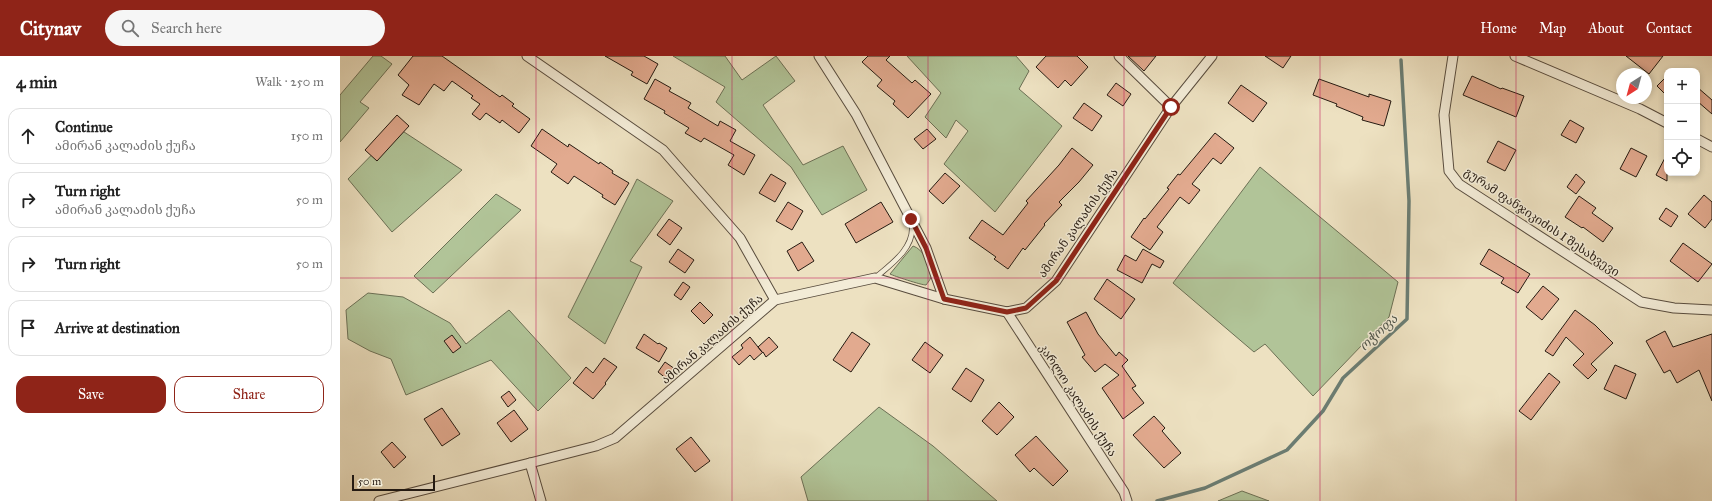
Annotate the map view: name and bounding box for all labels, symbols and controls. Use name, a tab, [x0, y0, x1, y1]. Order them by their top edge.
search box	[105, 10, 385, 46]
text: Citynav	[20, 17, 81, 40]
icon: search	[119, 17, 141, 39]
text: Search here	[151, 19, 222, 37]
text: Home	[1480, 20, 1517, 37]
text: Map	[1539, 20, 1566, 37]
text: About	[1588, 20, 1624, 37]
text: Contact	[1646, 20, 1692, 37]
north arrow	[1616, 68, 1652, 104]
map controls	[1664, 68, 1700, 176]
button: +	[1664, 68, 1700, 104]
text: 4 min	[16, 72, 57, 93]
text: Walk · 250 m	[255, 74, 324, 90]
route start	[1162, 98, 1180, 116]
button: −	[1664, 104, 1700, 140]
text: Continue	[55, 118, 113, 136]
icon: ahead	[17, 125, 39, 147]
text: 150 m	[291, 128, 323, 144]
text: ამირან კალაძის ქუჩა	[55, 138, 196, 154]
button: locate	[1664, 140, 1700, 176]
street label: გურამ ფანჯიკიძის I შესახვევი	[1462, 165, 1622, 279]
street label: ამირან კალაძის ქუჩა	[1035, 166, 1121, 280]
text: Turn right	[55, 182, 120, 200]
icon: right	[17, 189, 39, 211]
text: 50 m	[296, 192, 323, 208]
text: ამირან კალაძის ქუჩა	[55, 202, 196, 218]
route end	[902, 210, 920, 228]
icon: right	[17, 253, 39, 275]
text: Turn right	[55, 255, 120, 273]
text: 50 m	[296, 256, 323, 272]
street label: ამირან კალაძის ქუჩა	[658, 291, 766, 387]
water label: ოჭოფა	[1356, 310, 1402, 354]
icon: arrive	[17, 317, 39, 339]
text: Arrive at destination	[55, 319, 180, 337]
street label: კარლო კალაძის ქუჩა	[1036, 341, 1120, 459]
button: Save	[16, 376, 166, 413]
button: Share	[174, 376, 324, 413]
scale bar	[352, 473, 435, 492]
text: 50 m	[358, 475, 381, 488]

